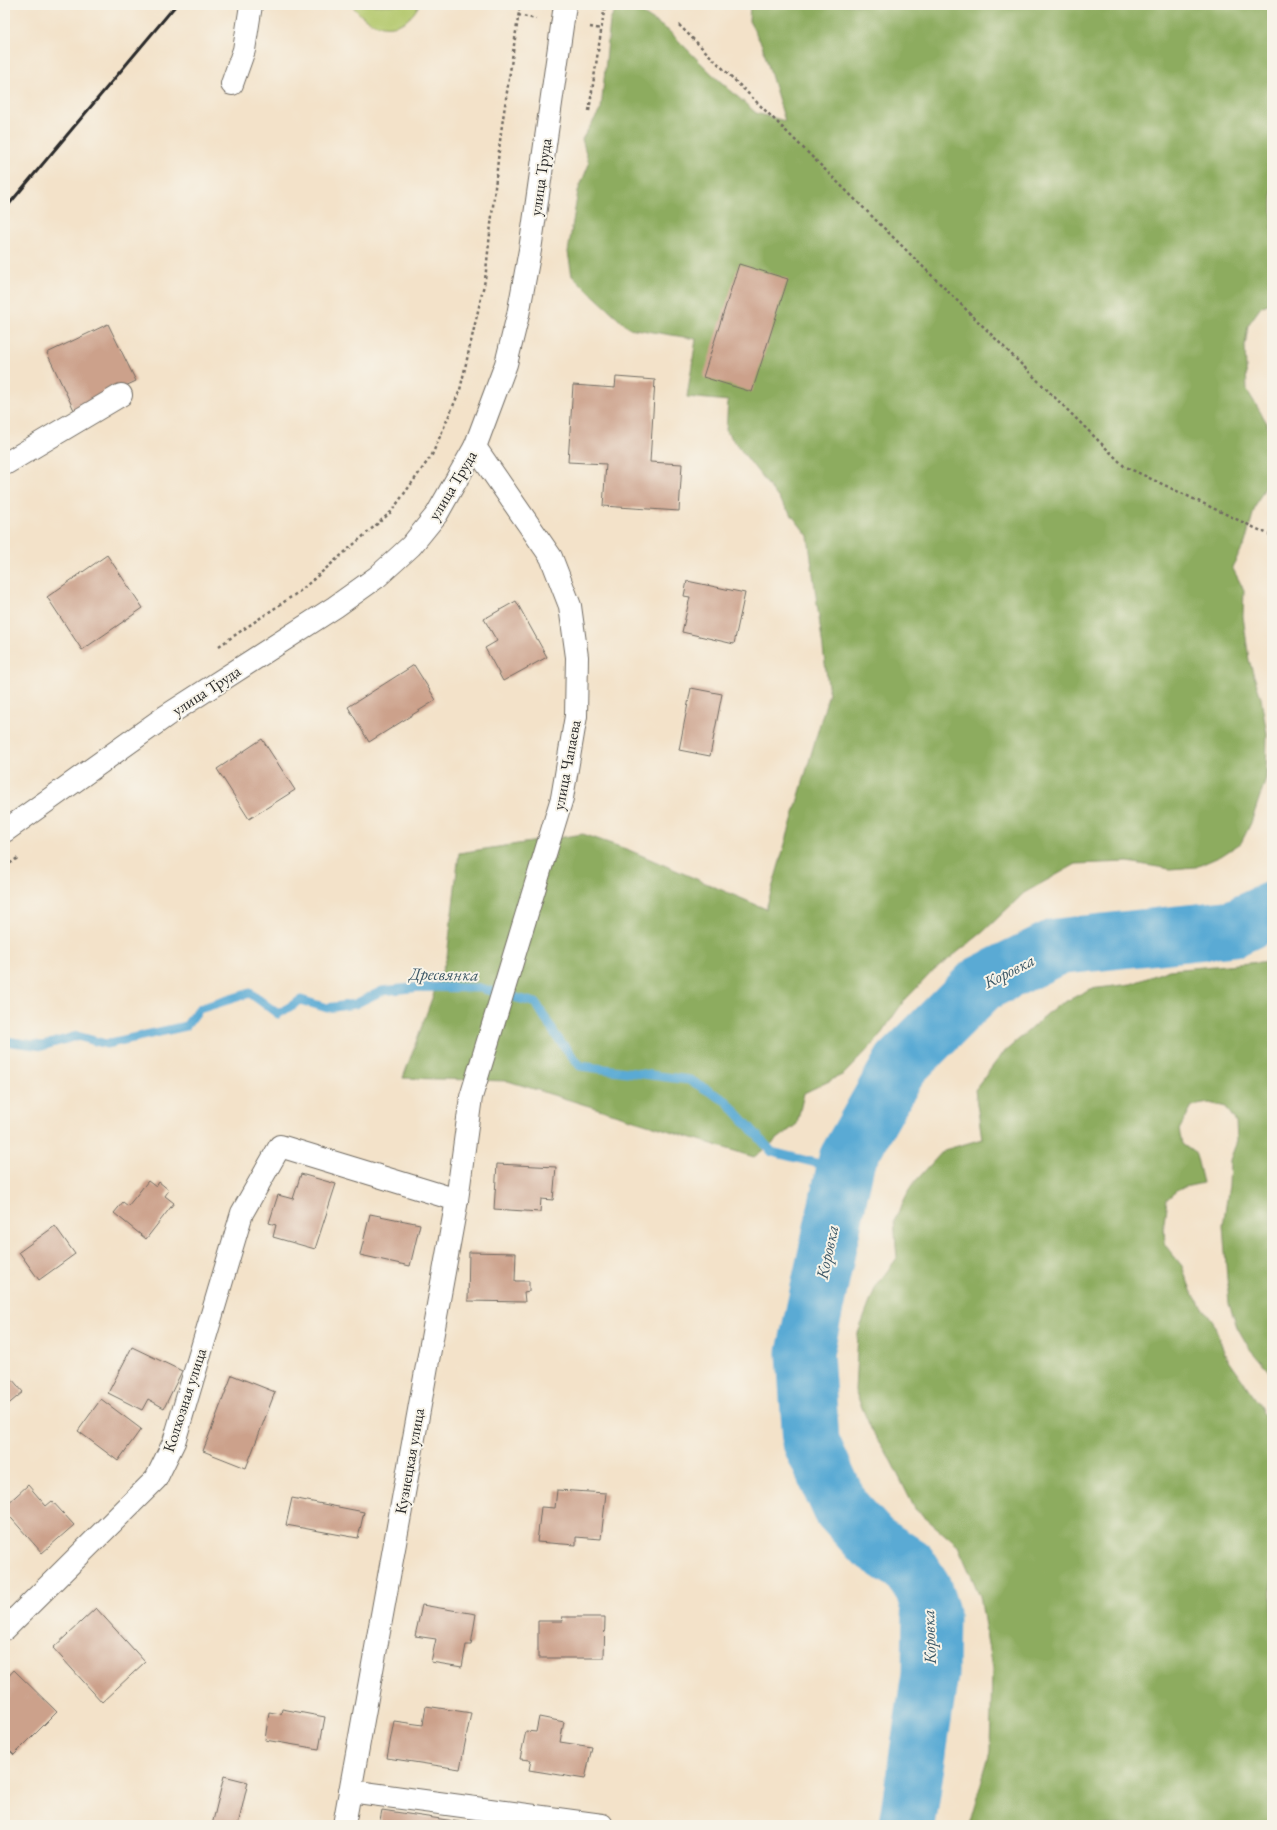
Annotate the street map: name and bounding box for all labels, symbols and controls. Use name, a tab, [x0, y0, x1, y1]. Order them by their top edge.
street label: улица Труда	[525, 136, 556, 217]
street label: улица Труда	[423, 446, 482, 524]
street label: улица Труда	[168, 660, 245, 720]
street label: улица Чапаева	[547, 718, 586, 812]
water label: Коровка	[979, 949, 1038, 994]
water label: Дресвянка	[407, 962, 479, 986]
water label: Коровка	[810, 1223, 843, 1282]
street label: Колхозная улица	[158, 1345, 211, 1455]
street label: Кузнецкая улица	[390, 1406, 429, 1516]
water label: Коровка	[917, 1609, 941, 1666]

